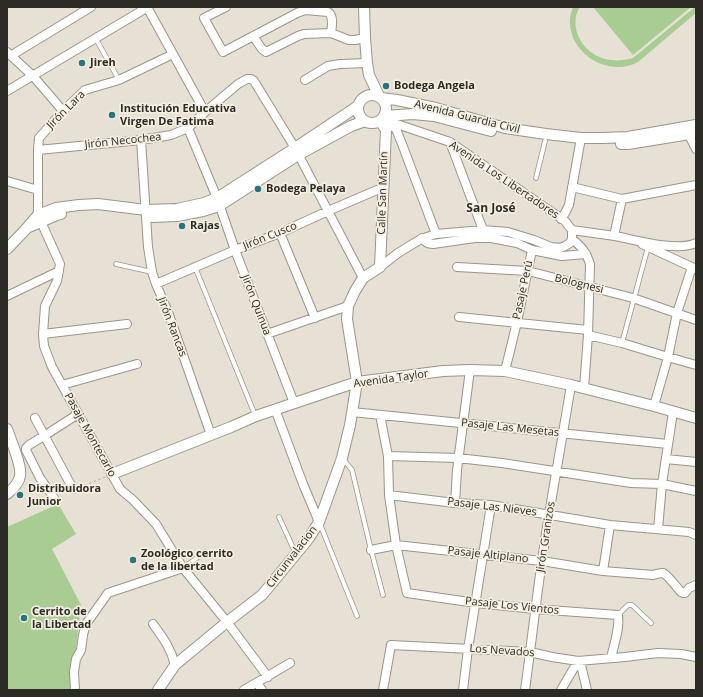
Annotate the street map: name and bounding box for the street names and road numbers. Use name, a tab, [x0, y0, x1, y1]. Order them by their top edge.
street label: Jirón Lara	[44, 88, 88, 132]
street label: Avenida Guardia Civil	[413, 97, 521, 137]
street label: Jirón Necochea	[84, 130, 162, 152]
street label: Avenida Los Libertadores	[447, 138, 561, 222]
street label: Calle San Martín	[375, 151, 391, 235]
street label: Jirón Cusco	[241, 219, 299, 253]
street label: Pasaje Perú	[510, 259, 536, 321]
street label: Bolognesi	[553, 272, 605, 296]
street label: Jirón Quinua	[238, 273, 274, 337]
street label: Jirón Rancas	[155, 295, 189, 359]
street label: Avenida Taylor	[353, 367, 429, 391]
street label: Pasaje Montecarlo	[61, 390, 119, 480]
street label: Pasaje Las Mesetas	[460, 416, 560, 440]
street label: Pasaje Las Nieves	[447, 495, 537, 519]
street label: Jirón Granizos	[534, 501, 558, 573]
street label: Circunvalacion	[264, 523, 320, 591]
street label: Pasaje Altiplano	[447, 544, 529, 566]
street label: Pasaje Los Vientos	[464, 595, 560, 617]
street label: Los Nevados	[469, 642, 535, 660]

